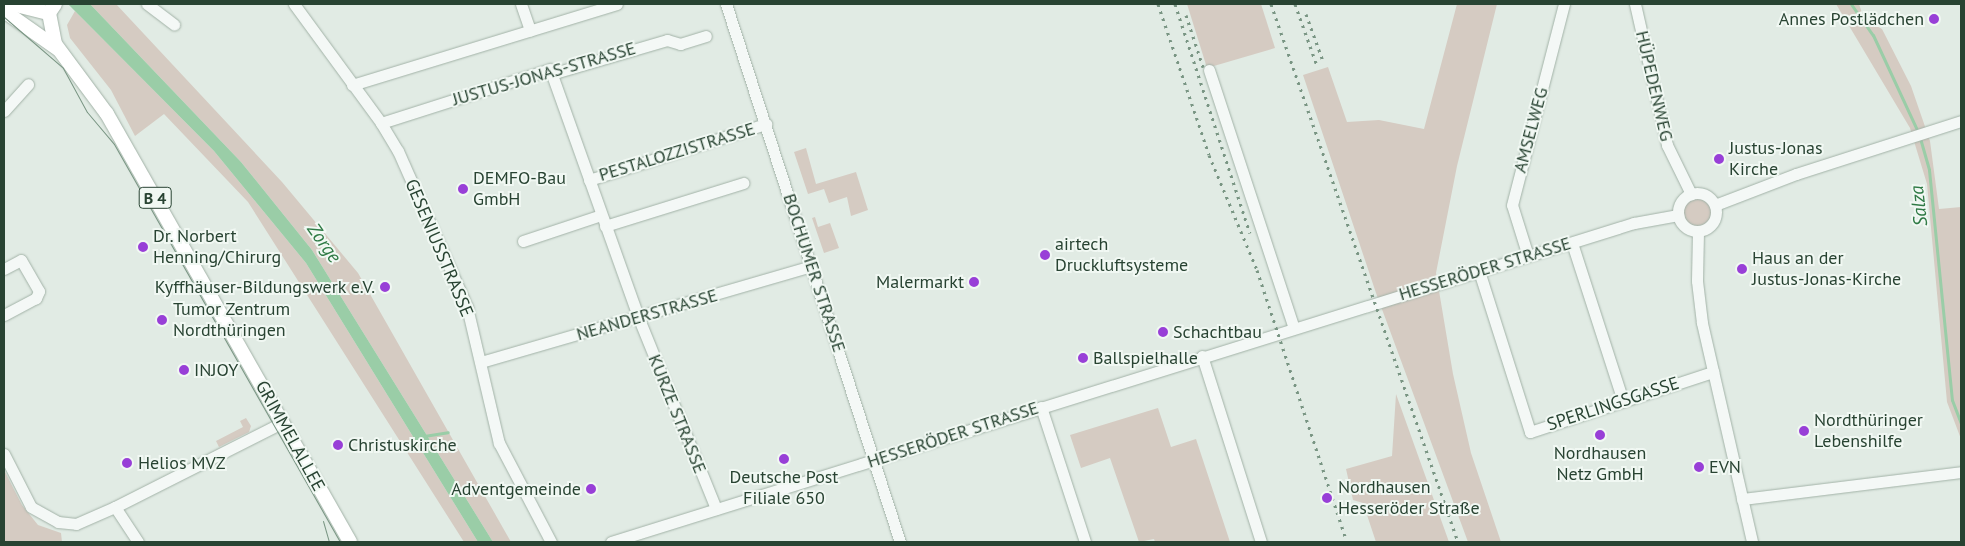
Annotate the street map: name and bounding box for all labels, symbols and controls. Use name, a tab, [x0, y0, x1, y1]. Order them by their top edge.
place label: Annes Postlädchen	[1779, 8, 1924, 30]
marker: Annes Postlädchen	[1928, 13, 1940, 25]
street label: HÜPEDENWEG	[1631, 29, 1677, 143]
street label: JUSTUS-JONAS-STRASSE	[450, 37, 638, 111]
street label: AMSELWEG	[1509, 85, 1553, 175]
street label: PESTALOZZISTRASSE	[596, 118, 758, 186]
place label: Justus-Jonas Kirche	[1729, 138, 1823, 180]
marker: Justus-Jonas Kirche	[1713, 153, 1725, 165]
place label: DEMFO-Bau GmbH	[473, 168, 566, 210]
street label: GESENIUSSTRASSE	[400, 176, 478, 320]
marker: DEMFO-Bau GmbH	[457, 183, 469, 195]
road number: B 4	[138, 184, 172, 212]
water label: Salza	[1906, 184, 1932, 228]
street label: BOCHUMER STRASSE	[778, 191, 850, 355]
water label: Zorge	[302, 219, 346, 267]
place label: Dr. Norbert Henning/Chirurg	[153, 226, 281, 268]
street label: HESSERÖDER STRASSE	[1396, 233, 1574, 305]
place label: airtech Druckluftsysteme	[1055, 234, 1188, 276]
marker: Dr. Norbert Henning/Chirurg	[137, 241, 149, 253]
place label: Haus an der Justus-Jonas-Kirche	[1752, 248, 1901, 290]
marker: airtech Druckluftsysteme	[1039, 249, 1051, 261]
marker: Haus an der Justus-Jonas-Kirche	[1736, 263, 1748, 275]
place label: Malermarkt	[876, 271, 964, 293]
place label: Kyffhäuser-Bildungswerk e.V.	[154, 276, 375, 298]
marker: Malermarkt	[968, 276, 980, 288]
marker: Kyffhäuser-Bildungswerk e.V.	[379, 281, 391, 293]
street label: NEANDERSTRASSE	[574, 285, 720, 345]
place label: Tumor Zentrum Nordthüringen	[173, 299, 290, 342]
marker: Tumor Zentrum Nordthüringen	[155, 313, 169, 327]
place label: Schachtbau	[1173, 321, 1262, 343]
marker: Schachtbau	[1157, 326, 1169, 338]
place label: Ballspielhalle	[1093, 347, 1198, 369]
street label: KURZE STRASSE	[643, 351, 711, 477]
marker: Ballspielhalle	[1077, 352, 1089, 364]
place label: INJOY	[194, 359, 238, 381]
marker: INJOY	[178, 364, 190, 376]
street label: SPERLINGSGASSE	[1544, 372, 1682, 436]
street label: GRIMMELALLEE	[251, 377, 329, 495]
street label: HESSERÖDER STRASSE	[865, 397, 1041, 473]
place label: Nordthüringer Lebenshilfe	[1814, 410, 1923, 452]
marker: Nordthüringer Lebenshilfe	[1798, 425, 1810, 437]
marker: Nordhausen Netz GmbH	[1594, 429, 1606, 441]
place label: Christuskirche	[348, 434, 457, 456]
marker: Christuskirche	[332, 439, 344, 451]
place label: Nordhausen Netz GmbH	[1554, 443, 1646, 486]
place label: Helios MVZ	[138, 452, 226, 474]
marker: Deutsche Post Filiale 650	[778, 453, 790, 465]
marker: Helios MVZ	[120, 456, 134, 470]
place label: EVN	[1709, 456, 1741, 478]
marker: EVN	[1693, 461, 1705, 473]
place label: Deutsche Post Filiale 650	[730, 467, 838, 509]
place label: Nordhausen Hesseröder Straße	[1338, 477, 1480, 520]
place label: Adventgemeinde	[451, 478, 581, 500]
marker: Adventgemeinde	[585, 483, 597, 495]
marker: Nordhausen Hesseröder Straße	[1320, 491, 1334, 505]

